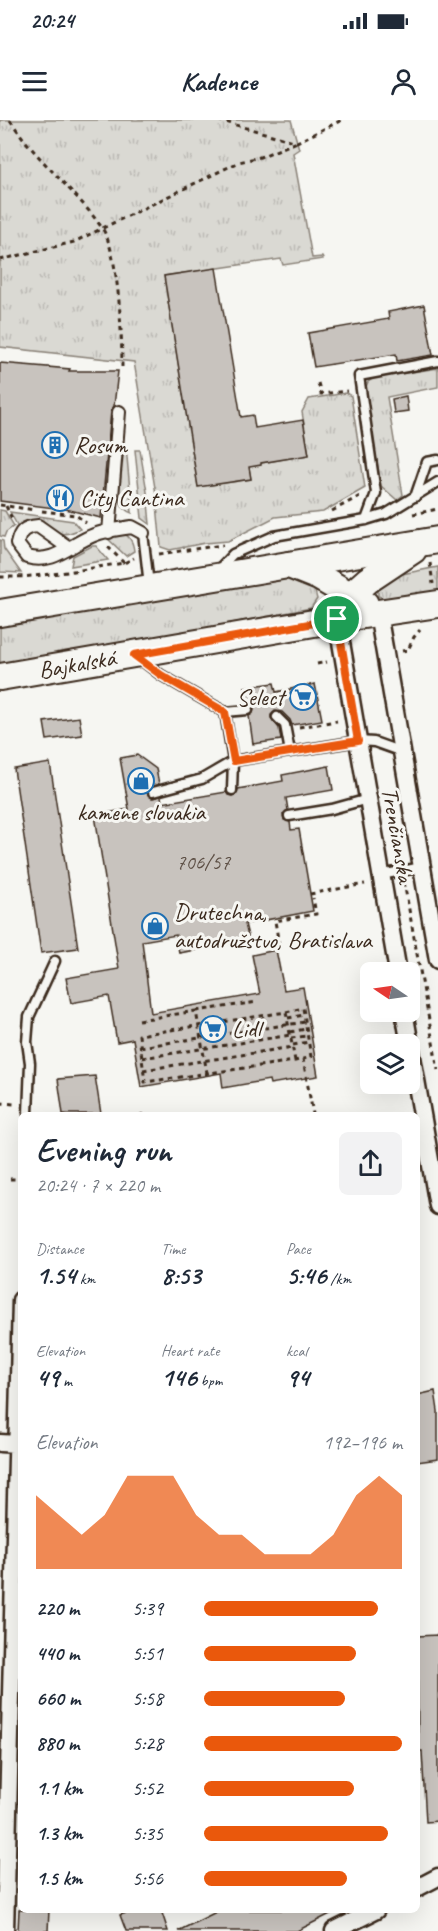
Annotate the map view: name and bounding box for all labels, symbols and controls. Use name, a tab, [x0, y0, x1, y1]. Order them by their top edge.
text: 20:24	[30, 7, 74, 35]
text: Kadence	[181, 64, 257, 98]
icon: menu	[18, 65, 51, 98]
icon: person	[387, 65, 420, 98]
building icon: Rosum	[40, 430, 70, 460]
place label: Rosum	[74, 430, 128, 460]
restaurant icon: City Cantina	[45, 483, 75, 513]
place label: City Cantina	[80, 483, 185, 513]
pin	[311, 593, 362, 644]
icon: arrive	[320, 602, 353, 635]
street label: Bajkalská	[36, 642, 120, 685]
place label: Select	[237, 682, 287, 712]
supermarket icon: Select	[288, 682, 318, 712]
shop icon: kamene slovakia	[126, 766, 156, 796]
street label: Trenčianska	[375, 785, 422, 887]
place label: kamene slovakia	[77, 797, 207, 827]
house number: 706/57	[176, 849, 232, 875]
place label: Drutechna, autodružstvo, Bratislava	[174, 897, 373, 955]
shop icon: Drutechna, autodružstvo, Bratislava	[140, 911, 170, 941]
north arrow	[360, 962, 420, 1022]
map controls	[360, 962, 420, 1094]
supermarket icon: Lidl	[198, 1014, 228, 1044]
place label: Lidl	[232, 1014, 264, 1044]
button: layers	[360, 1034, 420, 1094]
text: Evening run	[36, 1129, 171, 1171]
button: share	[339, 1132, 402, 1195]
text: 20:24 · 7 × 220 m	[36, 1173, 160, 1198]
text: Distance	[36, 1239, 84, 1259]
text: Time	[161, 1239, 185, 1259]
text: Pace	[286, 1239, 311, 1259]
text: 1.54	[36, 1259, 76, 1292]
text: 8:53	[161, 1259, 201, 1292]
text: 5:46	[286, 1259, 326, 1292]
text: km	[76, 1269, 95, 1289]
text: /km	[326, 1269, 351, 1289]
text: Elevation	[36, 1341, 85, 1361]
text: Heart rate	[161, 1341, 219, 1361]
text: kcal	[286, 1341, 307, 1361]
text: 49	[36, 1361, 59, 1394]
text: 146	[161, 1361, 197, 1394]
text: 94	[286, 1361, 309, 1394]
text: m	[59, 1371, 72, 1391]
text: bpm	[197, 1371, 223, 1391]
text: Elevation	[36, 1430, 98, 1455]
text: 192–196 m	[323, 1430, 402, 1455]
text: 220 m	[36, 1596, 79, 1621]
text: 5:39	[132, 1596, 163, 1621]
text: 440 m	[36, 1641, 79, 1666]
text: 5:51	[132, 1641, 163, 1666]
text: 660 m	[36, 1686, 80, 1711]
text: 5:58	[132, 1686, 163, 1711]
text: 880 m	[36, 1731, 79, 1756]
text: 5:28	[132, 1731, 163, 1756]
text: 1.1 km	[36, 1776, 83, 1801]
text: 5:52	[132, 1776, 163, 1801]
text: 1.3 km	[36, 1821, 83, 1846]
text: 5:35	[132, 1821, 163, 1846]
text: 1.5 km	[36, 1866, 82, 1891]
text: 5:56	[132, 1866, 163, 1891]

